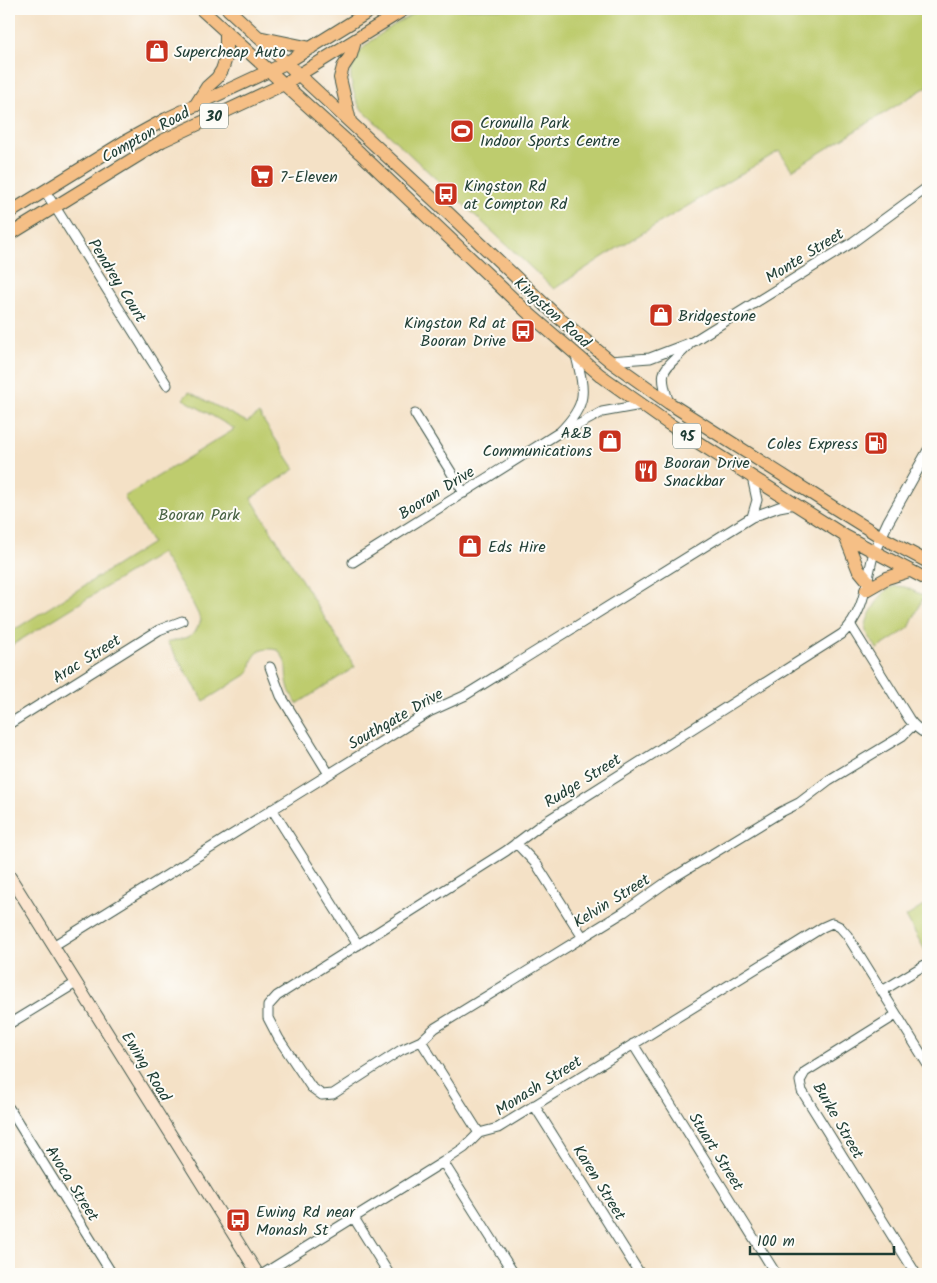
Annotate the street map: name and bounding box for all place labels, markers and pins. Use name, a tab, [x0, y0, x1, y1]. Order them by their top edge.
shop icon: Supercheap Auto	[144, 38, 170, 64]
place label: Supercheap Auto	[174, 40, 286, 65]
place label: Cronulla Park Indoor Sports Centre	[480, 111, 620, 154]
sports icon: Cronulla Park Indoor Sports Centre	[449, 118, 475, 144]
supermarket icon: 7-Eleven	[249, 163, 275, 189]
place label: 7-Eleven	[280, 165, 338, 190]
place label: Kingston Rd at Compton Rd	[464, 174, 568, 217]
bus stop icon: Kingston Rd at Compton Rd	[433, 181, 459, 207]
shop icon: Bridgestone	[648, 302, 674, 328]
place label: Bridgestone	[678, 304, 756, 329]
place label: Kingston Rd at Booran Drive	[404, 311, 507, 354]
bus stop icon: Kingston Rd at Booran Drive	[510, 318, 536, 344]
place label: A&B Communications	[482, 421, 592, 464]
shop icon: A&B Communications	[597, 428, 623, 454]
fuel station icon: Coles Express	[863, 430, 889, 456]
place label: Coles Express	[767, 432, 858, 457]
place label: Booran Drive Snackbar	[664, 451, 750, 494]
restaurant icon: Booran Drive Snackbar	[633, 458, 659, 484]
shop icon: Eds Hire	[457, 533, 483, 559]
place label: Eds Hire	[488, 535, 546, 560]
place label: Ewing Rd near Monash St	[256, 1200, 356, 1243]
bus stop icon: Ewing Rd near Monash St	[225, 1207, 251, 1233]

